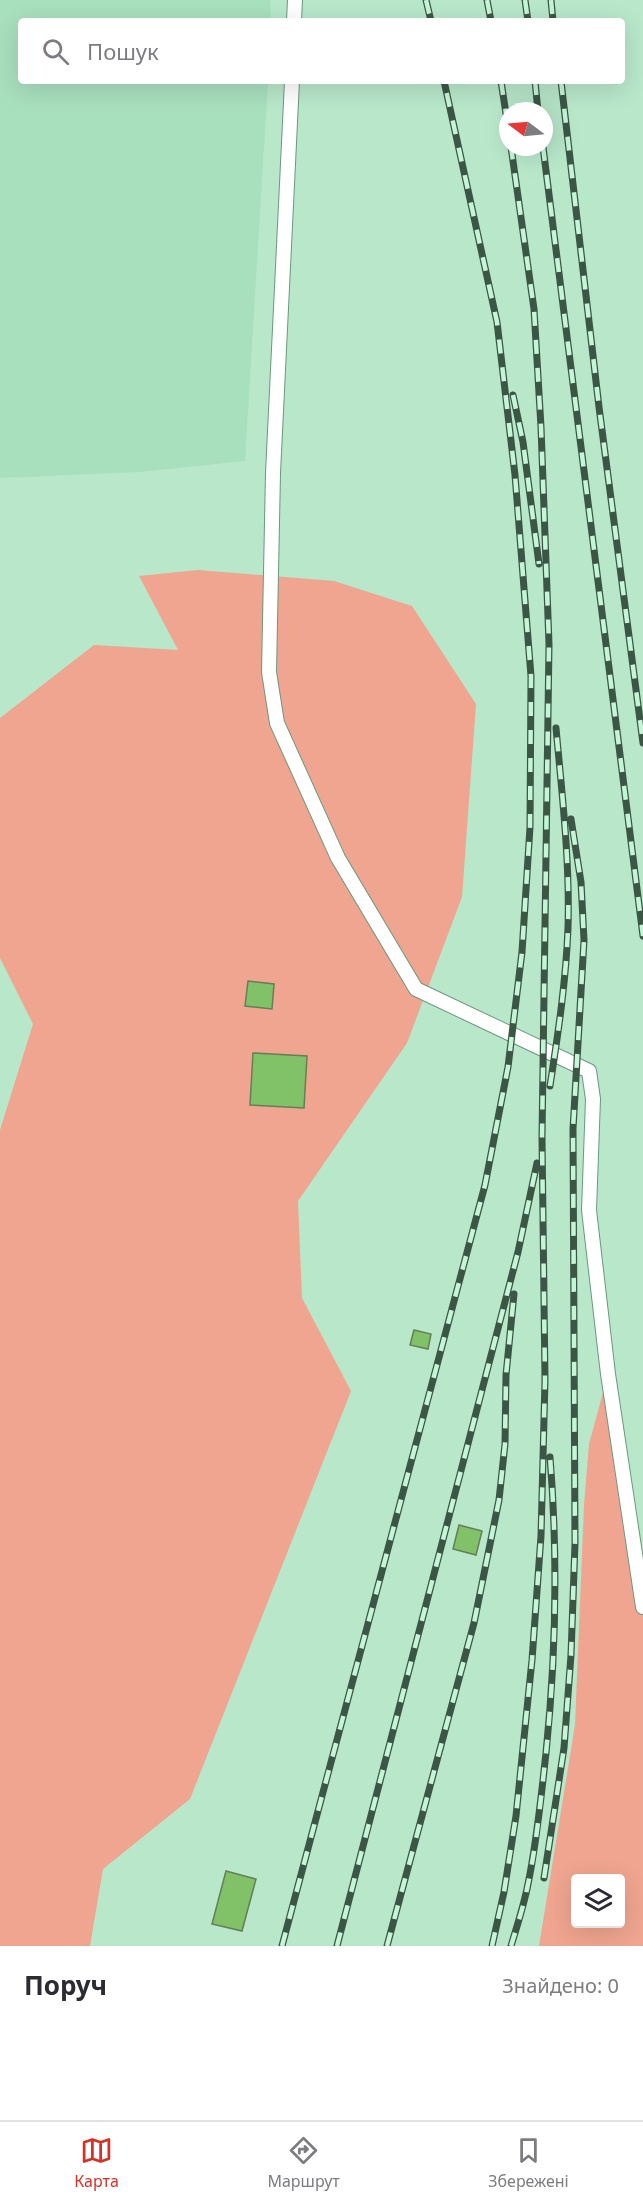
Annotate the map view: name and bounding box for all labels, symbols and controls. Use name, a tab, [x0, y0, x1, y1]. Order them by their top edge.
search box	[18, 18, 625, 84]
icon: search	[39, 35, 72, 68]
text: Пошук	[87, 36, 159, 66]
north arrow	[499, 102, 553, 156]
map controls	[571, 1874, 625, 1928]
button: layers	[571, 1874, 625, 1928]
text: Поруч	[24, 1967, 107, 2003]
text: Знайдено: 0	[502, 1972, 619, 1999]
tab: Карта	[74, 2134, 119, 2192]
tab: Маршрут	[267, 2134, 340, 2192]
tab: Збережені	[488, 2134, 569, 2192]

